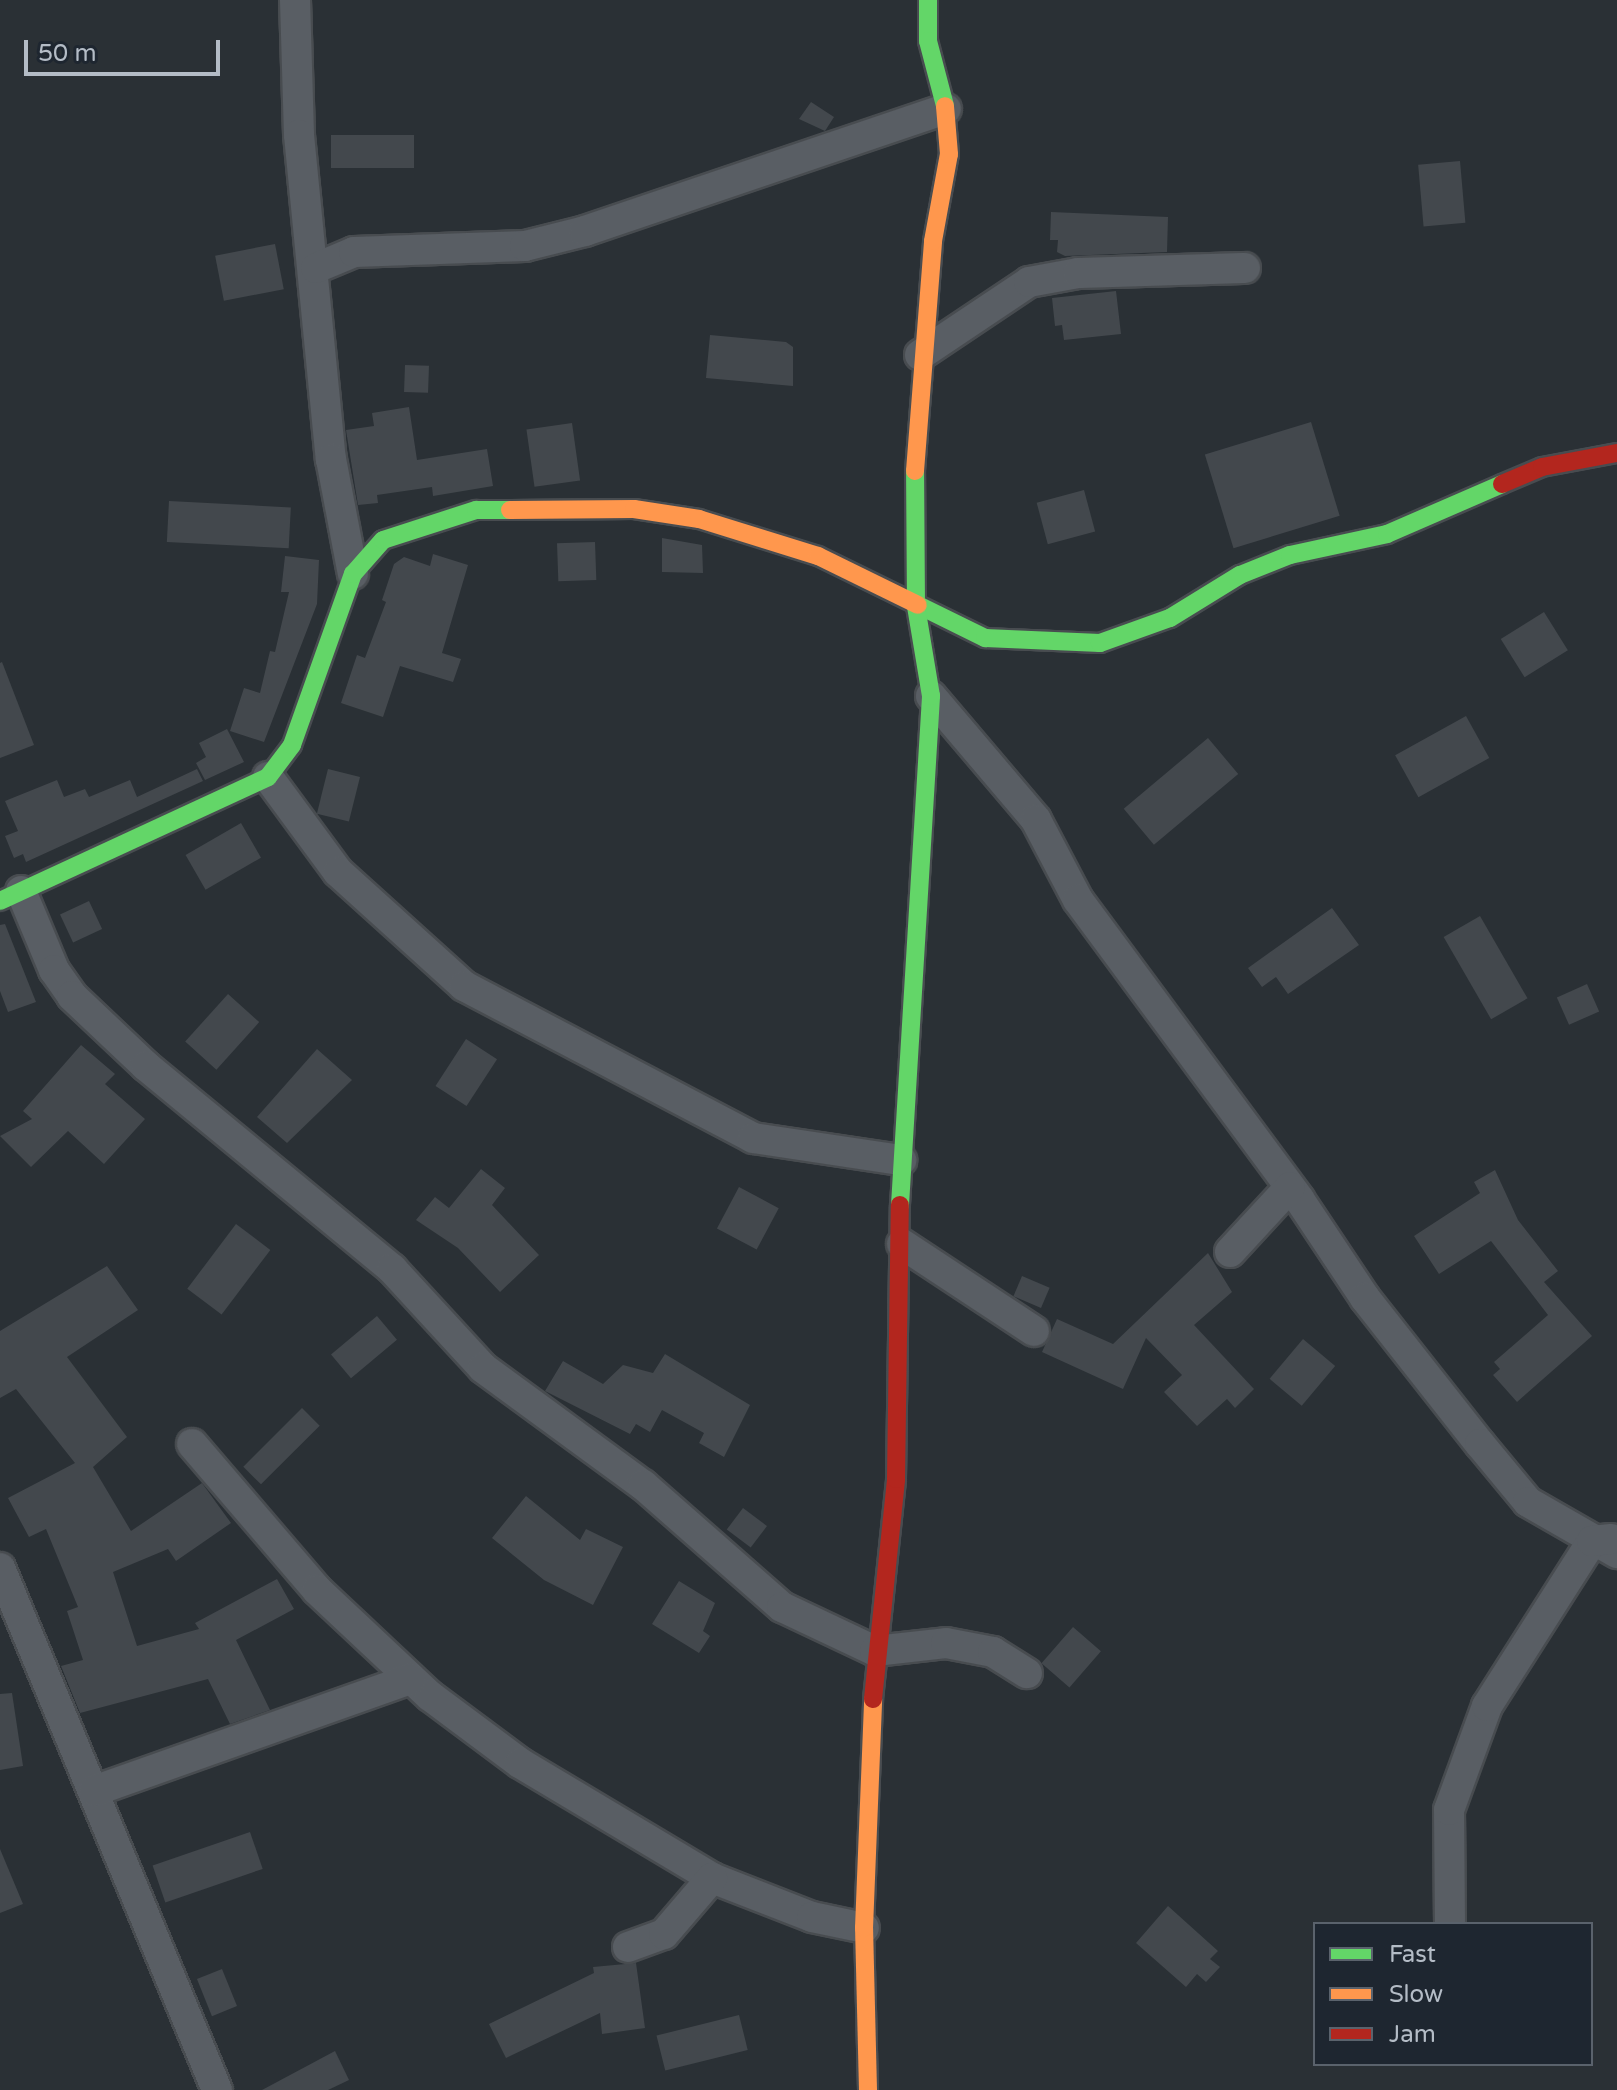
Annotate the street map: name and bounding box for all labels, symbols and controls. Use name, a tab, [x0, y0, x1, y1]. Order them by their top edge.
scale bar	[28, 24, 224, 74]
text: 50 m	[38, 39, 96, 68]
legend	[1313, 1922, 1593, 2066]
text: Fast	[1389, 1940, 1436, 1969]
text: Slow	[1389, 1980, 1443, 2009]
text: Jam	[1389, 2020, 1436, 2049]

